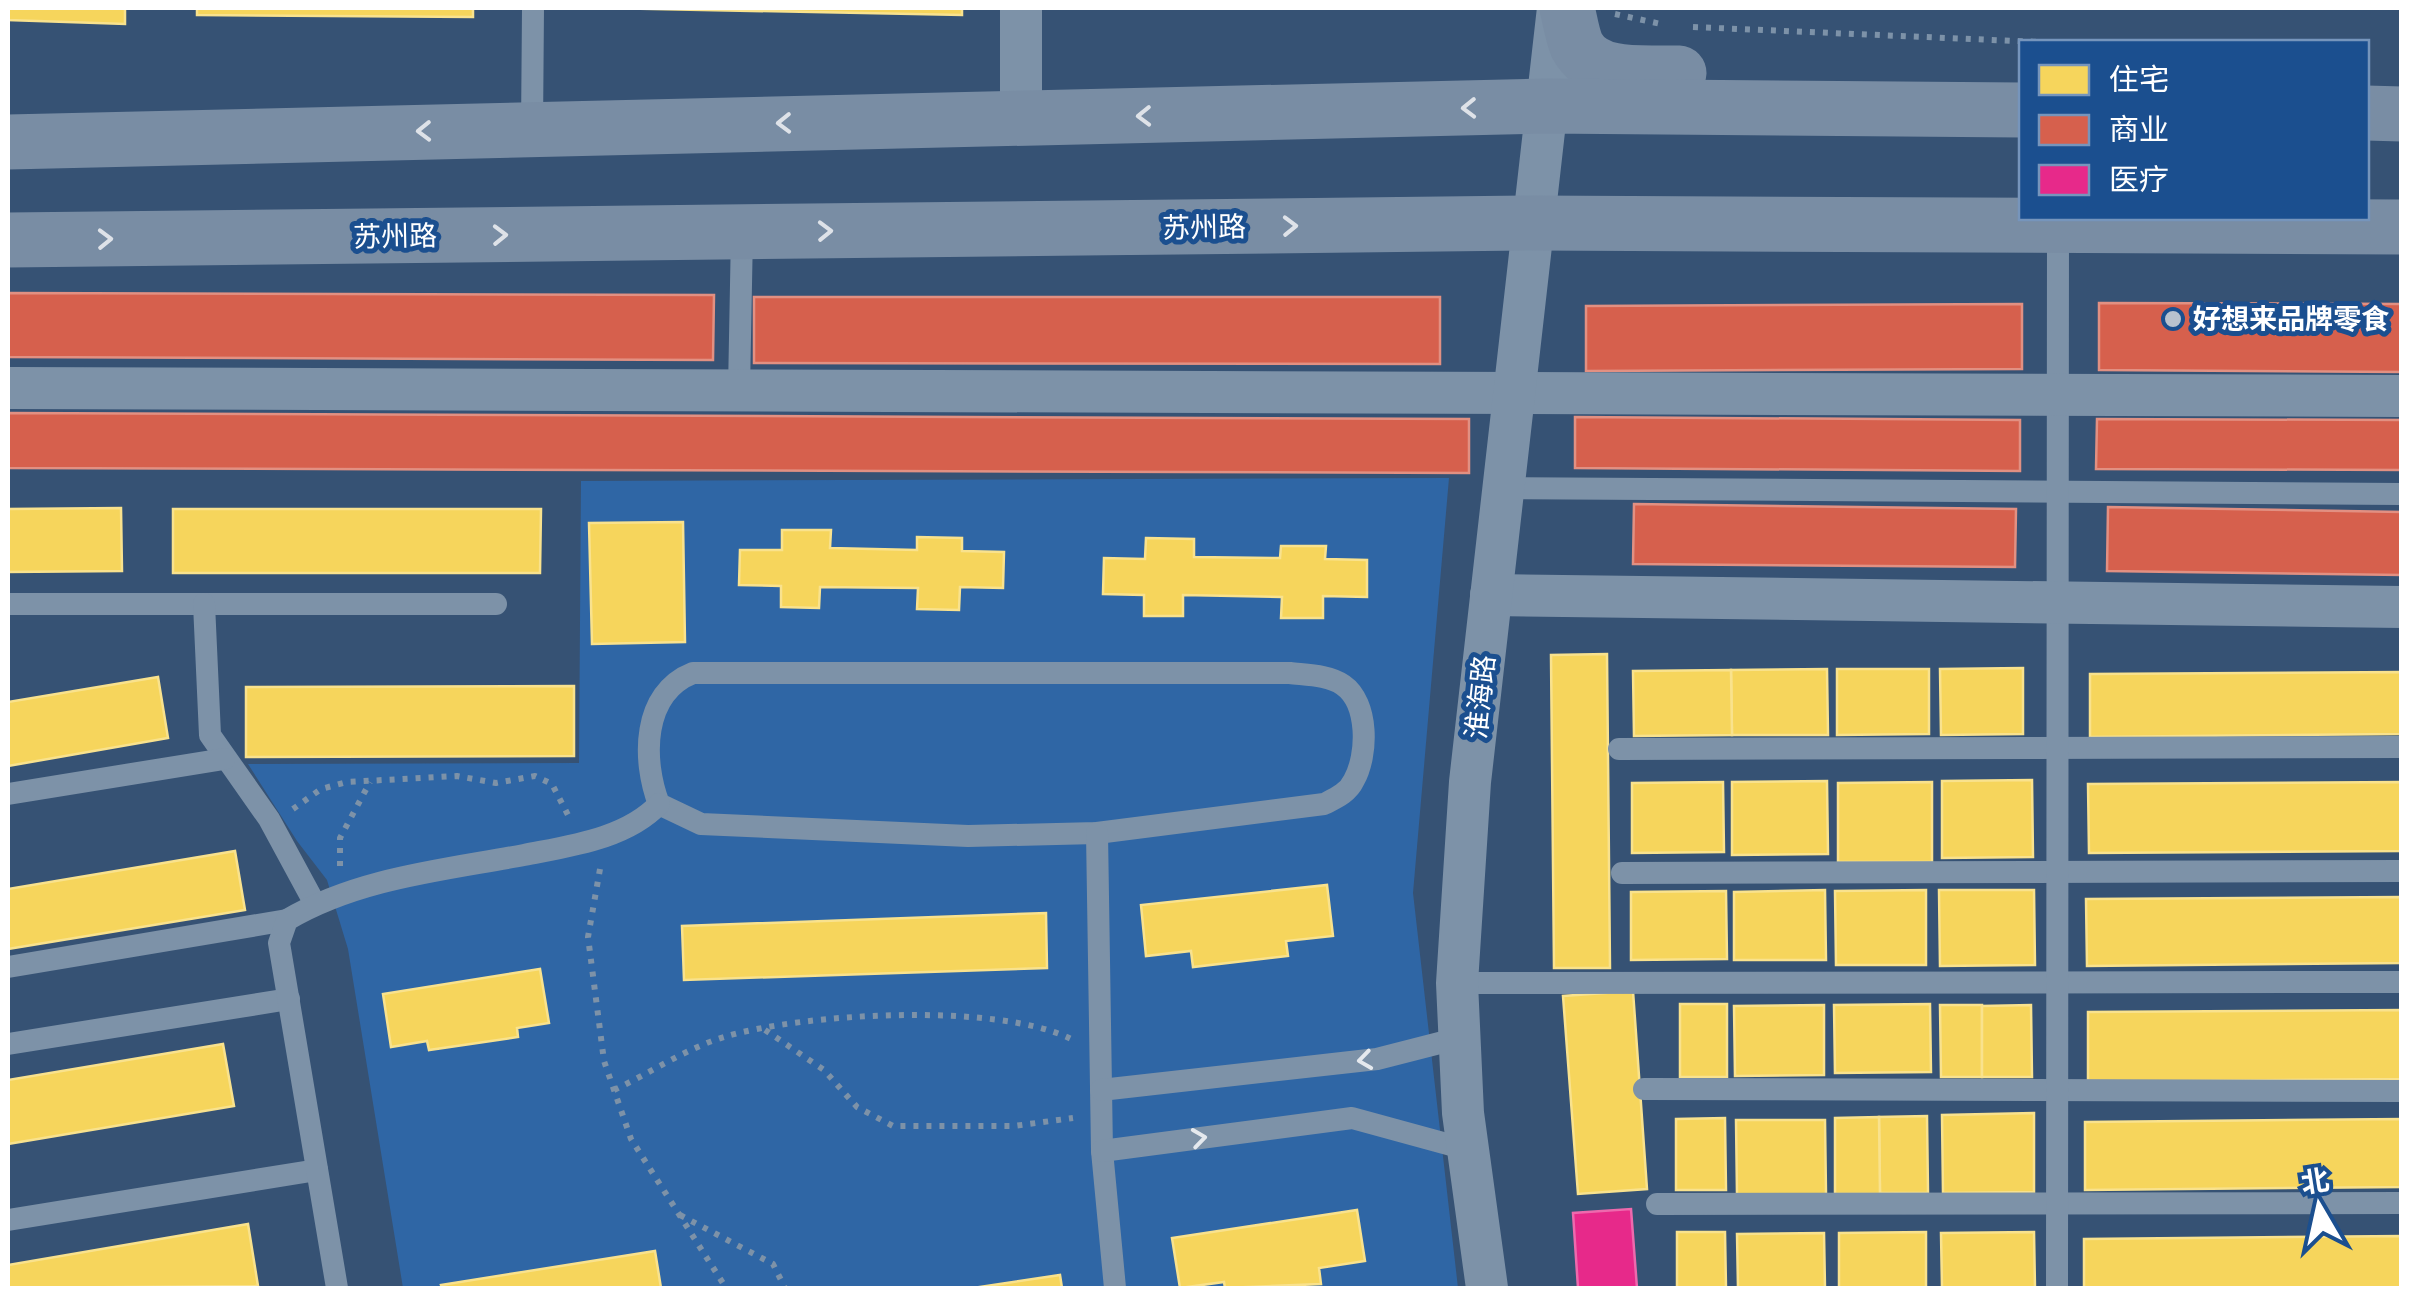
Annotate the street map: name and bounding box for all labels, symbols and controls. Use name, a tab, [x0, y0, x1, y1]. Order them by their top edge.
legend	[2019, 40, 2369, 220]
text: 住宅	[2109, 61, 2169, 98]
one-way arrow	[1461, 98, 1477, 119]
one-way arrow	[1136, 105, 1152, 126]
text: 商业	[2109, 111, 2169, 148]
one-way arrow	[776, 113, 792, 134]
one-way arrow	[416, 121, 432, 142]
text: 医疗	[2109, 161, 2169, 198]
street label: 苏州路	[1162, 209, 1246, 245]
one-way arrow	[1282, 215, 1298, 237]
street label: 苏州路	[353, 218, 437, 254]
one-way arrow	[818, 220, 833, 242]
one-way arrow	[492, 224, 508, 246]
one-way arrow	[98, 228, 113, 250]
place label: 好想来品牌零食	[2193, 302, 2389, 336]
marker: 好想来品牌零食	[2162, 308, 2184, 330]
street label: 淮海路	[1459, 653, 1501, 741]
one-way arrow	[1356, 1048, 1373, 1069]
one-way arrow	[1190, 1129, 1207, 1150]
north arrow	[2269, 1156, 2369, 1256]
text: 北	[2299, 1162, 2332, 1200]

